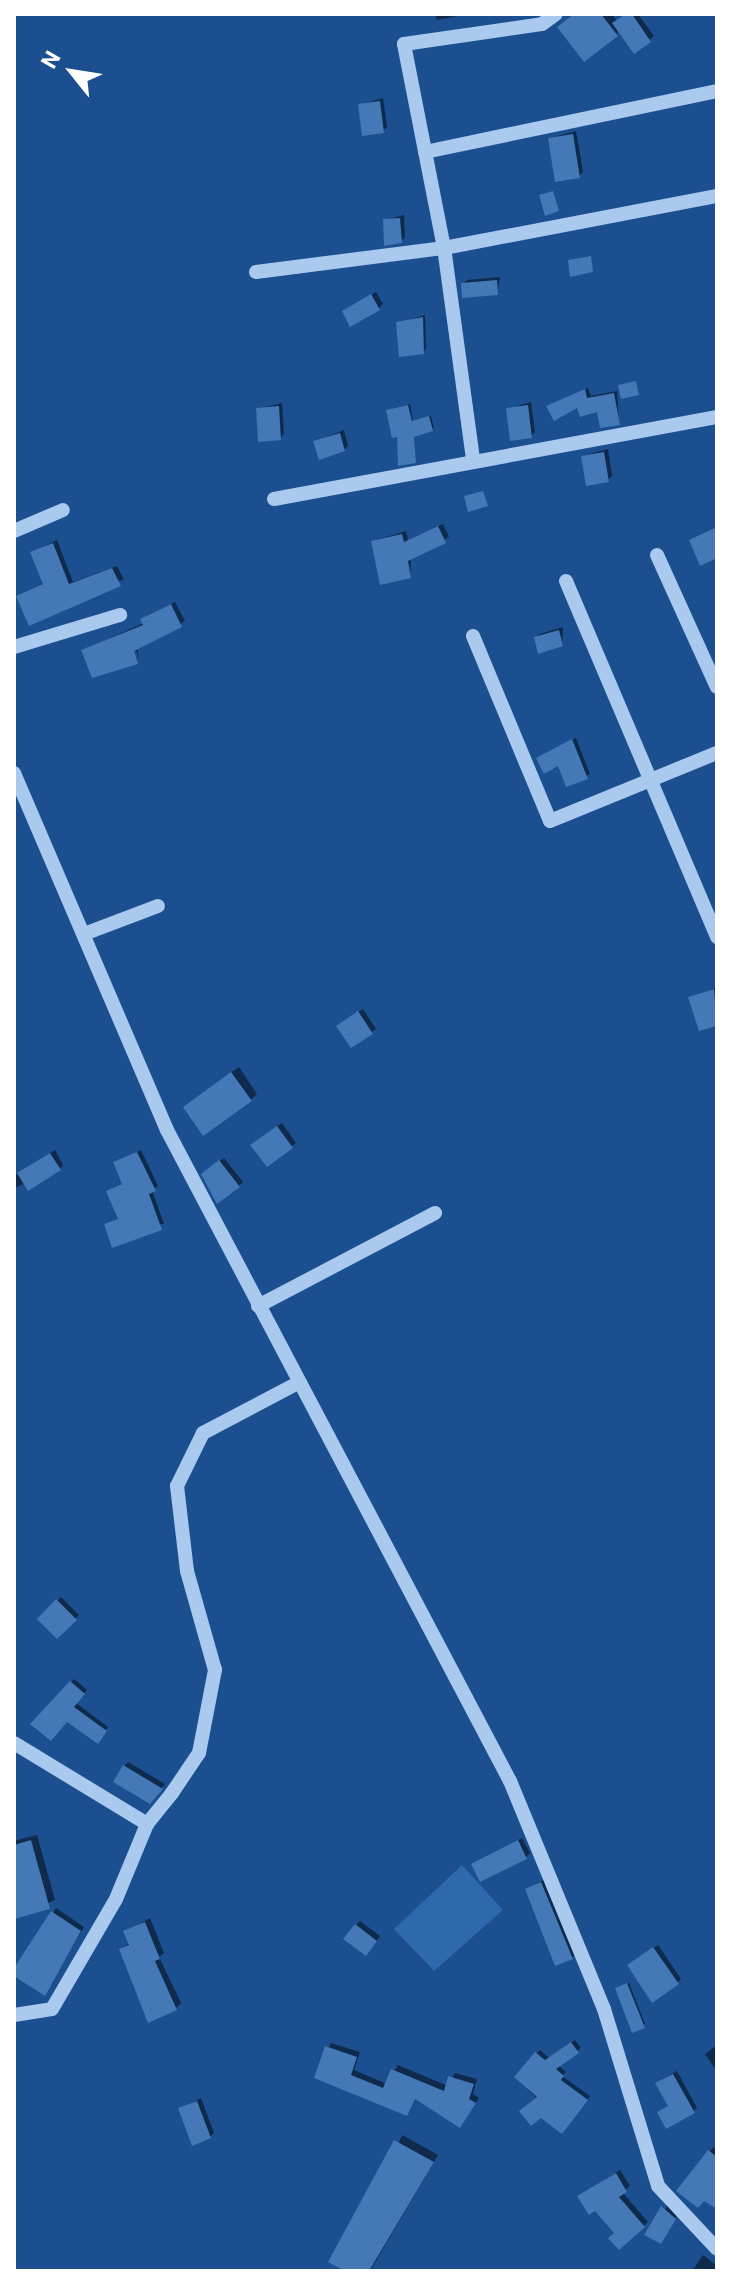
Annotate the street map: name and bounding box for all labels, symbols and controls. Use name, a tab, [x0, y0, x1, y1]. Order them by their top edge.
north arrow	[32, 32, 112, 112]
text: N	[36, 47, 65, 73]

